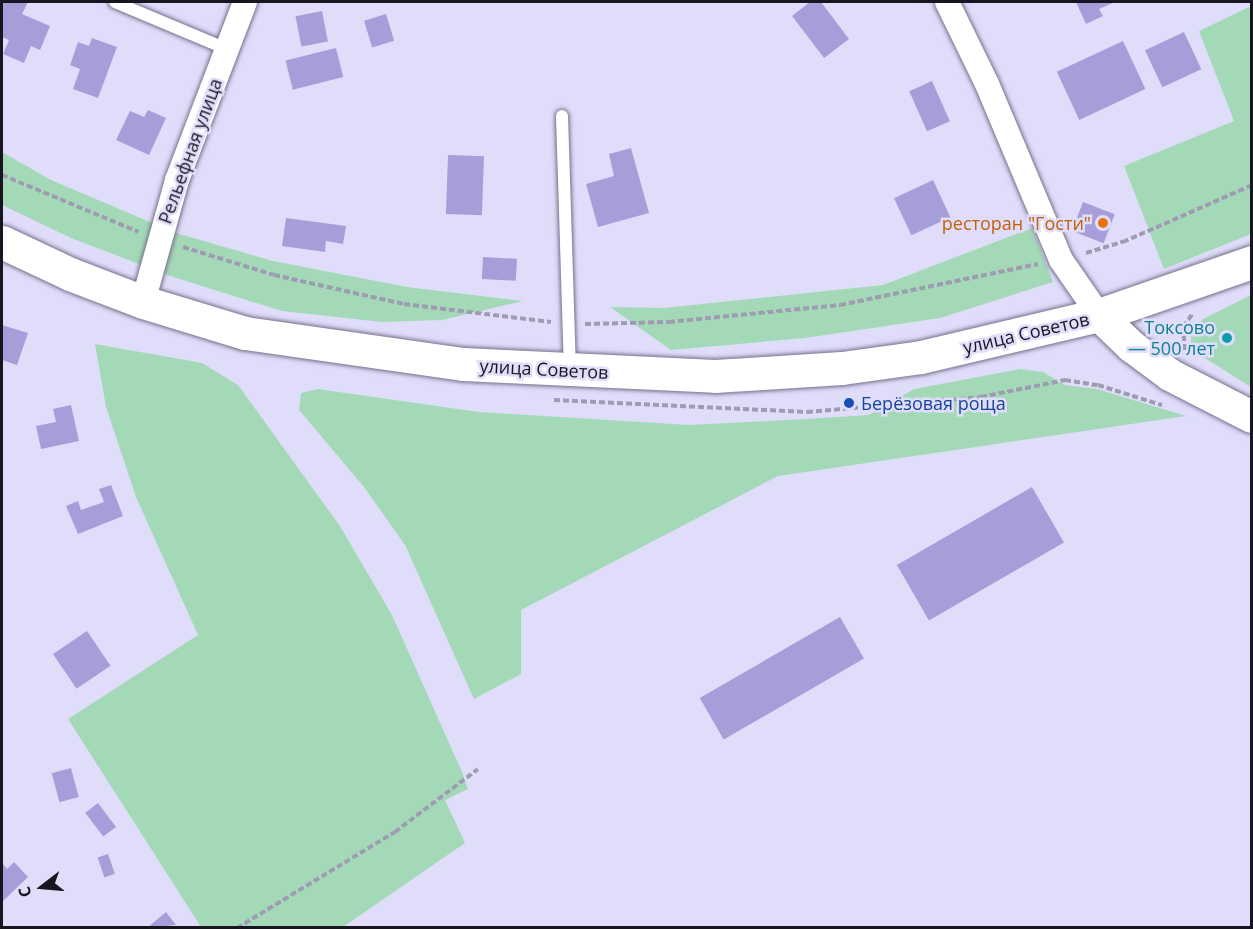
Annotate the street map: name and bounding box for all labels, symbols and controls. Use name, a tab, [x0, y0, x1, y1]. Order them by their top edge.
street label: Рельефная улица	[154, 75, 226, 227]
place label: ресторан "Гости"	[942, 212, 1091, 234]
marker: ресторан "Гости"	[1096, 216, 1110, 230]
street label: улица Советов	[961, 308, 1091, 358]
place label: Токсово — 500 лет	[1128, 317, 1215, 360]
marker: Токсово — 500 лет	[1220, 331, 1234, 345]
street label: улица Советов	[479, 355, 609, 383]
place label: Берёзовая роща	[861, 392, 1006, 414]
marker: Берёзовая роща	[842, 396, 856, 410]
north arrow	[12, 857, 72, 917]
text: С	[13, 884, 37, 900]

